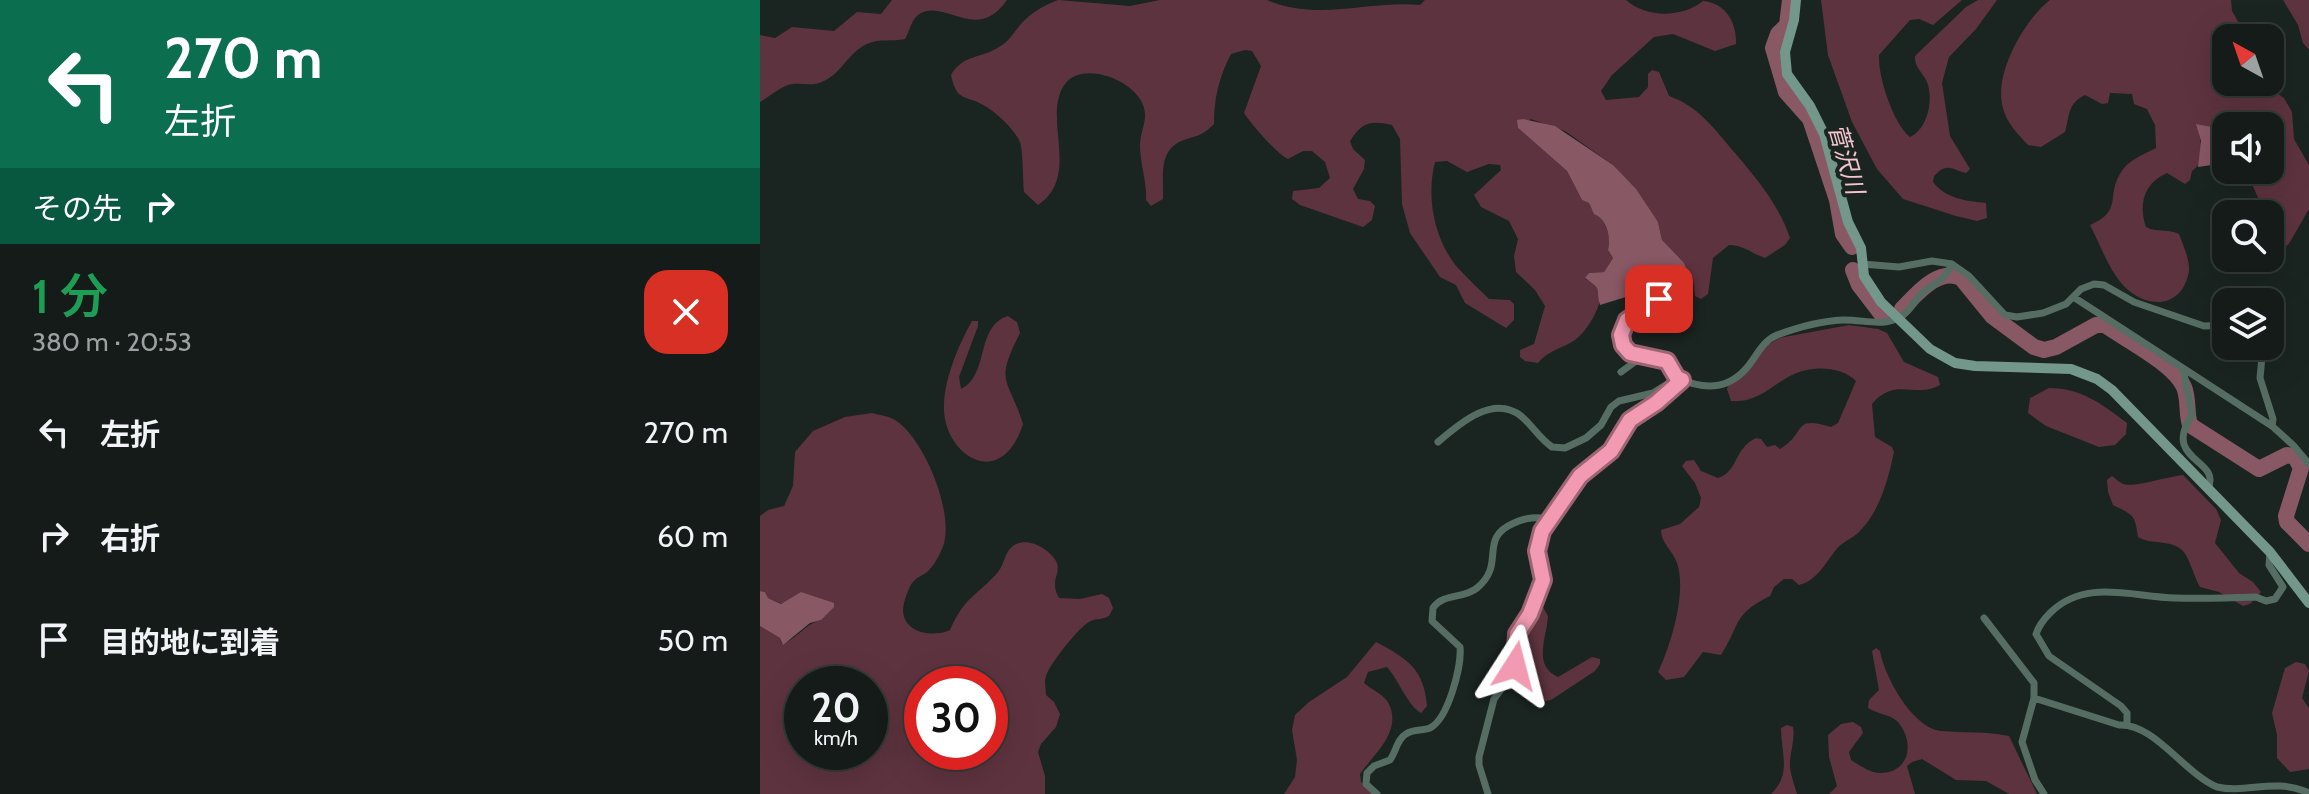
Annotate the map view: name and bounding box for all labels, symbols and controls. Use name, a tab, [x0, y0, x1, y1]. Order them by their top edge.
text: 270 m	[164, 24, 322, 92]
north arrow	[2212, 24, 2284, 96]
map controls	[2212, 24, 2284, 360]
icon: left	[32, 32, 136, 136]
text: 左折	[164, 99, 236, 143]
button: sound	[2212, 112, 2284, 184]
water label: 菅沢川	[1823, 120, 1871, 200]
icon: right	[138, 184, 182, 228]
text: その先	[32, 190, 122, 227]
button: search	[2212, 200, 2284, 272]
pin	[1625, 265, 1693, 333]
text: 1 分	[32, 267, 108, 325]
button: close	[644, 270, 728, 354]
icon: arrive	[1637, 277, 1681, 321]
button: layers	[2212, 288, 2284, 360]
text: 380 m · 20:53	[32, 326, 192, 358]
icon: left	[32, 410, 76, 454]
text: 270 m	[643, 414, 728, 451]
text: 左折	[100, 416, 160, 453]
icon: right	[32, 514, 76, 558]
text: 60 m	[657, 518, 728, 555]
text: 右折	[100, 520, 160, 557]
icon: arrive	[32, 618, 76, 662]
text: 50 m	[658, 622, 728, 659]
text: 目的地に到着	[100, 624, 280, 661]
position arrow	[1473, 624, 1557, 708]
speed limit sign: 30	[904, 666, 1008, 770]
text: 20	[811, 683, 861, 732]
text: km/h	[814, 726, 858, 750]

